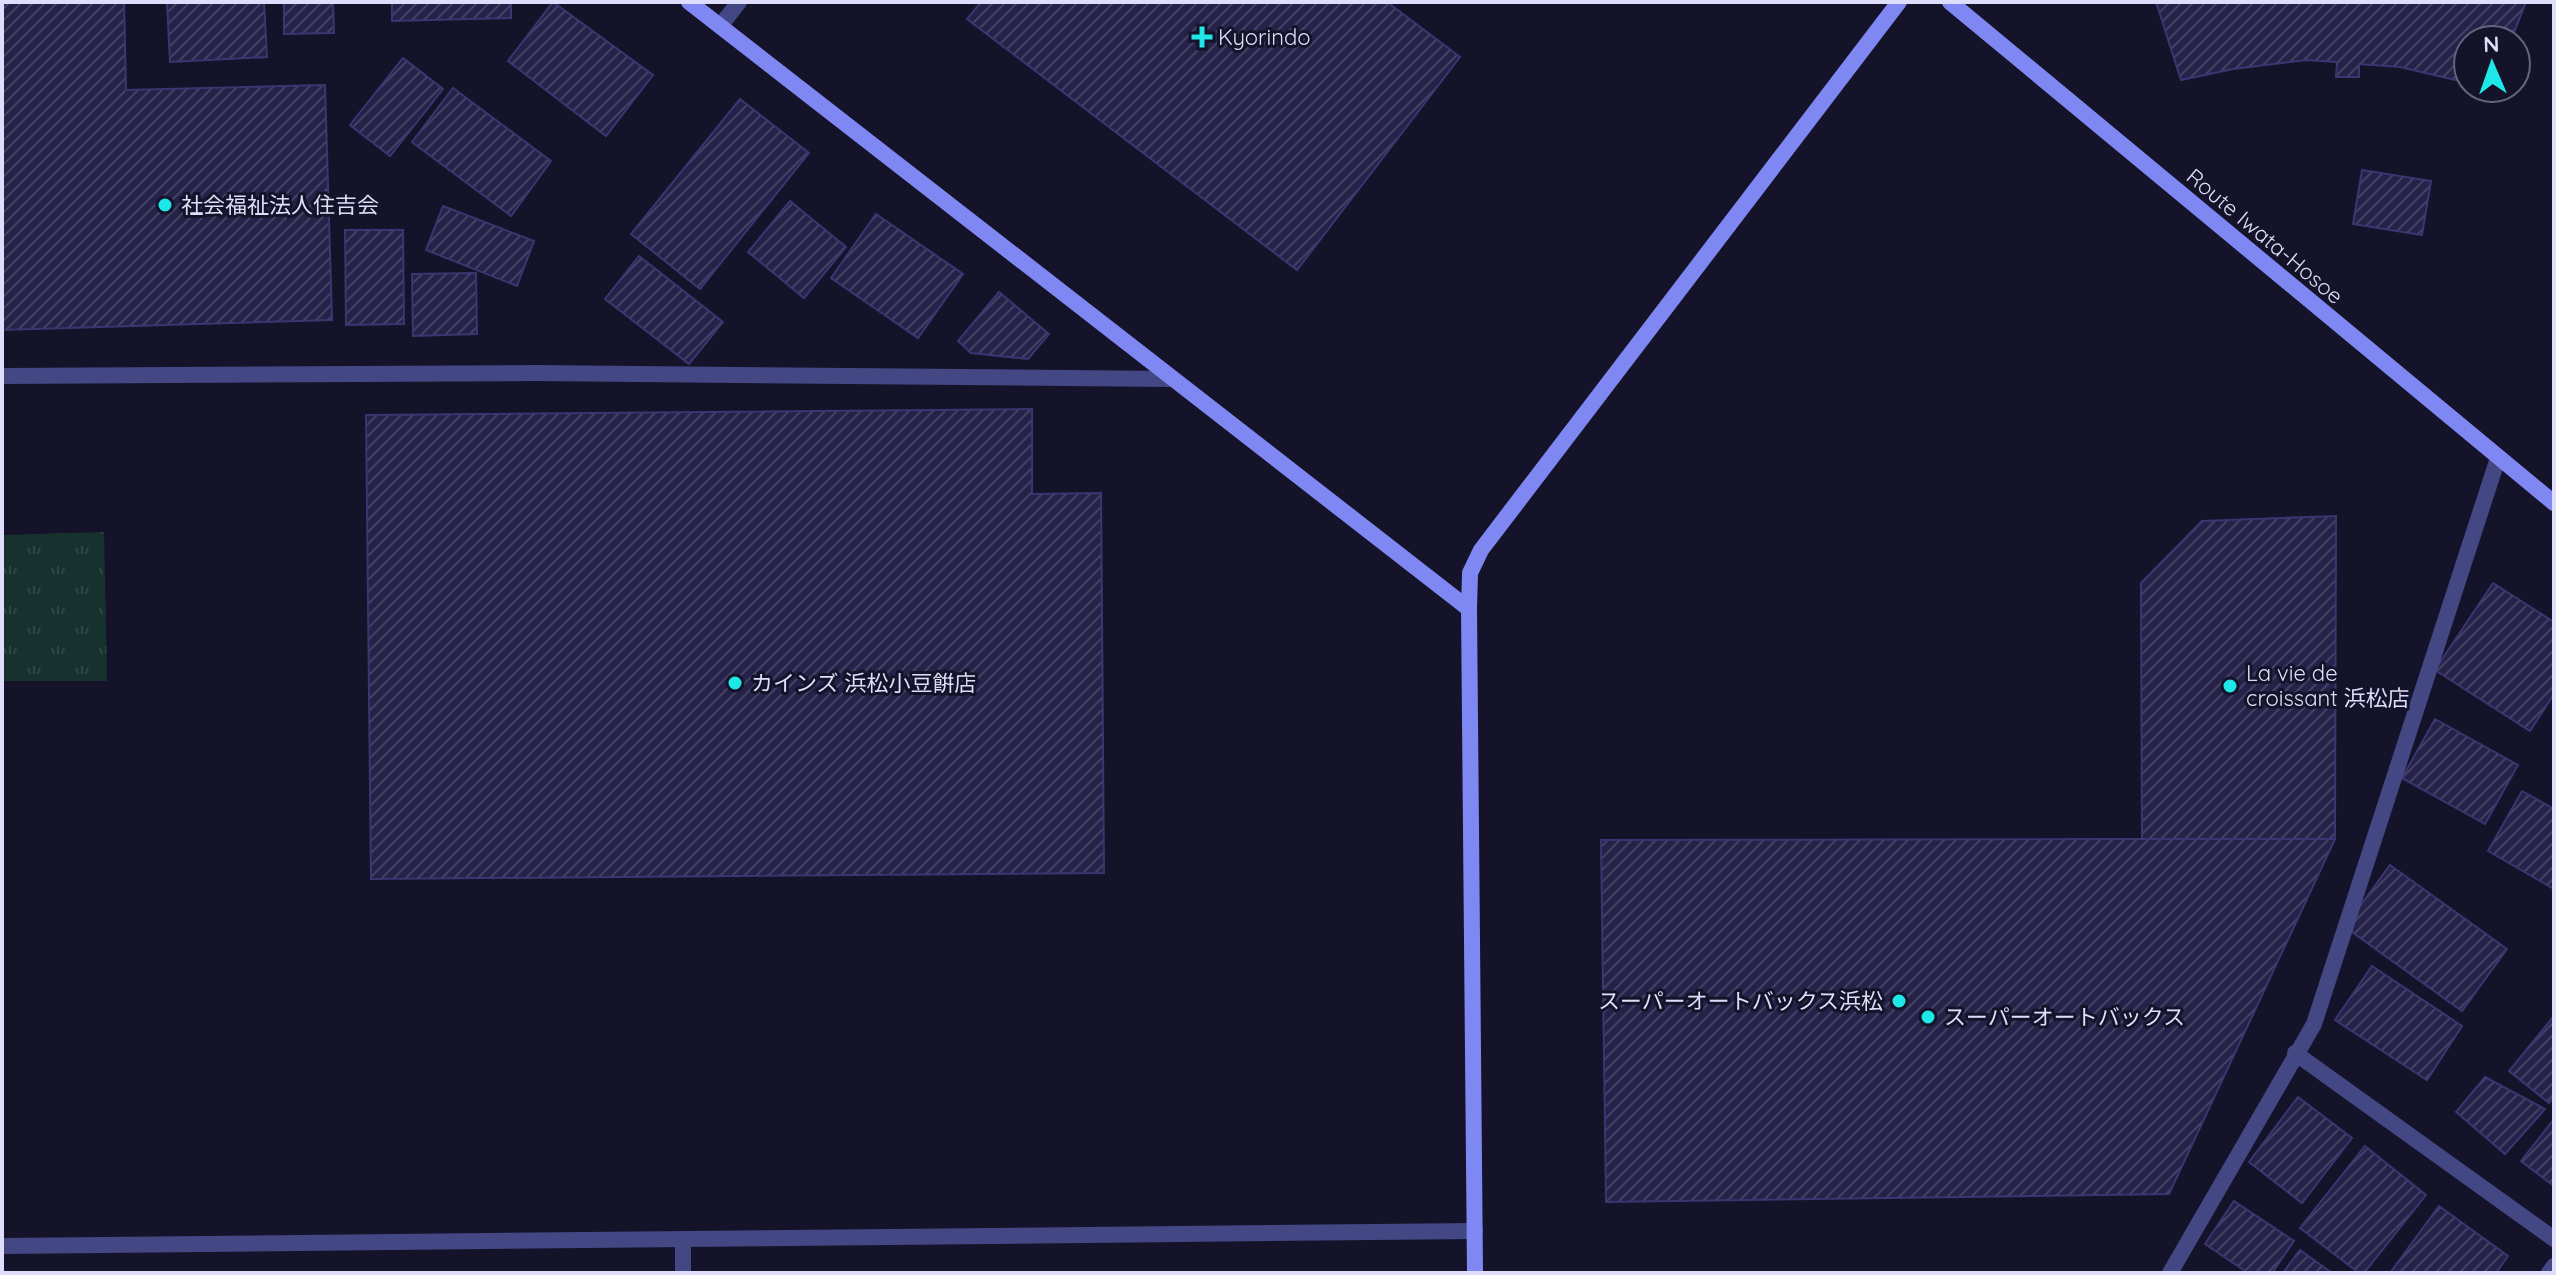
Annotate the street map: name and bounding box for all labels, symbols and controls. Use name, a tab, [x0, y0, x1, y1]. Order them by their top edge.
place label: Kyorindo	[1218, 23, 1311, 51]
north arrow	[2452, 24, 2532, 104]
marker: Kyorindo	[1193, 28, 1211, 46]
text: N	[2483, 30, 2500, 58]
street label: Route Iwata-Hosoe	[2181, 162, 2349, 310]
place label: 社会福祉法人住吉会	[181, 191, 379, 219]
marker: 社会福祉法人住吉会	[156, 196, 174, 214]
place label: La vie de croissant 浜松店	[2246, 659, 2410, 712]
place label: カインズ 浜松小豆餠店	[751, 669, 977, 697]
marker: カインズ 浜松小豆餠店	[726, 674, 744, 692]
marker: La vie de croissant 浜松店	[2221, 677, 2239, 695]
place label: スーパーオートバックス浜松	[1598, 987, 1883, 1015]
marker: スーパーオートバックス浜松	[1890, 992, 1908, 1010]
place label: スーパーオートバックス	[1944, 1003, 2185, 1031]
marker: スーパーオートバックス	[1919, 1008, 1937, 1026]

